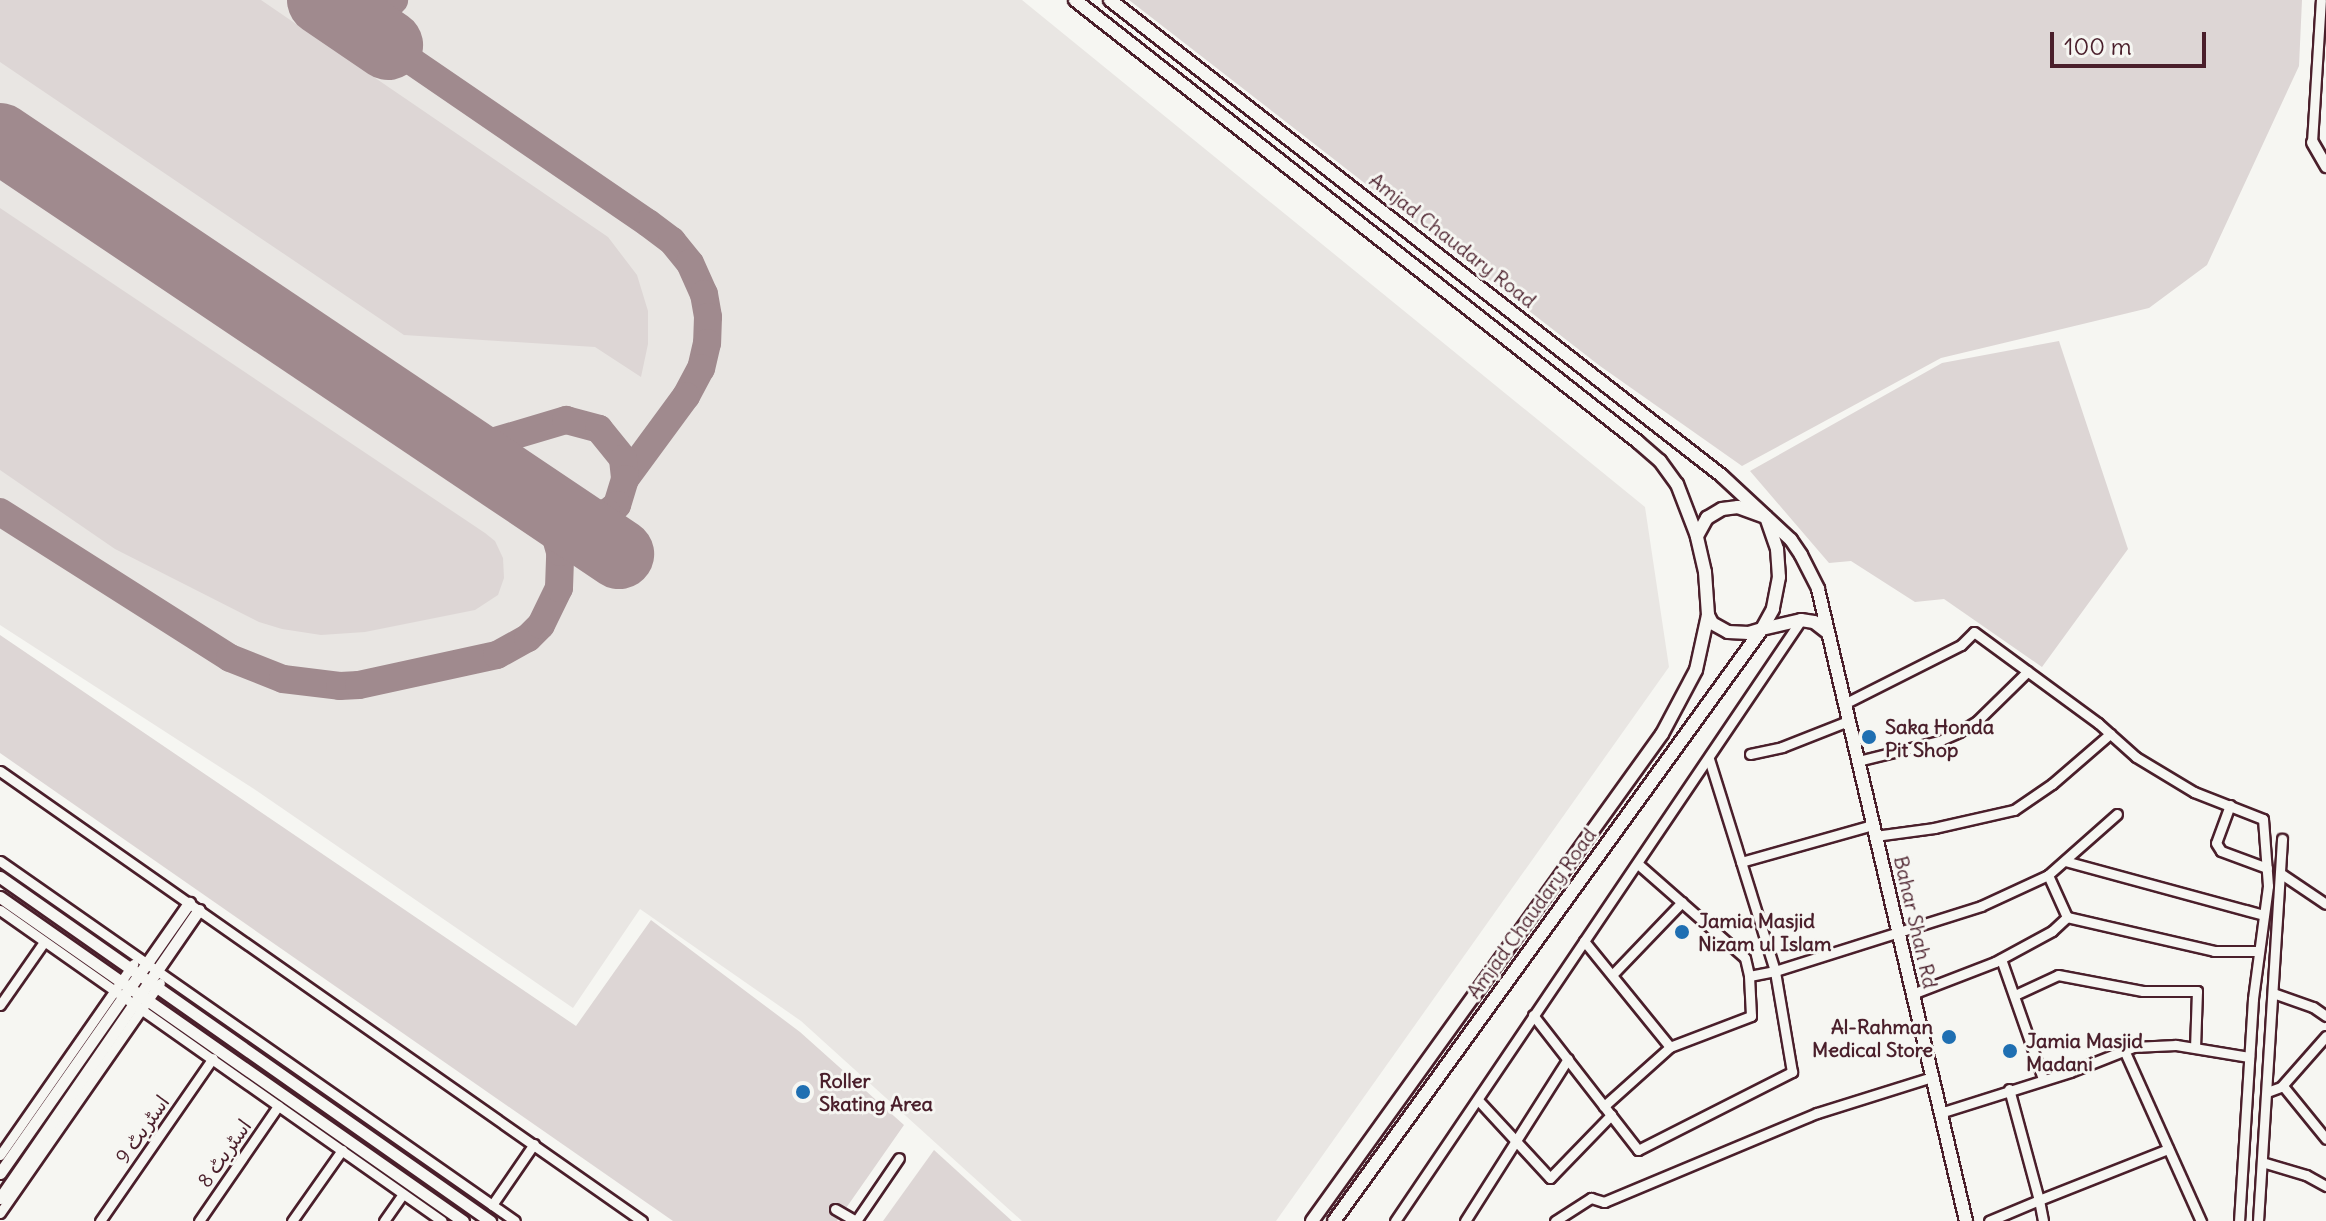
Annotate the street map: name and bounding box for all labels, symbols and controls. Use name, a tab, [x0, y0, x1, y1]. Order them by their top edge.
scale bar	[2054, 16, 2210, 66]
text: 100 m	[2064, 31, 2132, 61]
street label: Amjad Chaudary Road	[1365, 168, 1541, 312]
place label: Saka Honda Pit Shop	[1885, 714, 1994, 761]
marker: Saka Honda Pit Shop	[1860, 728, 1878, 746]
street label: Amjad Chaudary Road	[1461, 823, 1601, 1003]
street label: Bahar Shah Rd	[1889, 853, 1943, 991]
place label: Jamia Masjid Nizam ul Islam	[1698, 908, 1832, 955]
marker: Jamia Masjid Nizam ul Islam	[1673, 923, 1691, 941]
place label: Al-Rahman Medical Store	[1812, 1014, 1933, 1061]
marker: Al-Rahman Medical Store	[1940, 1028, 1958, 1046]
place label: Jamia Masjid Madani	[2026, 1028, 2143, 1075]
marker: Jamia Masjid Madani	[2001, 1042, 2019, 1060]
place label: Roller Skating Area	[819, 1068, 933, 1115]
marker: Roller Skating Area	[794, 1083, 812, 1101]
street label: اسٹریٹ 9	[110, 1090, 174, 1168]
street label: اسٹریٹ 8	[192, 1114, 256, 1192]

